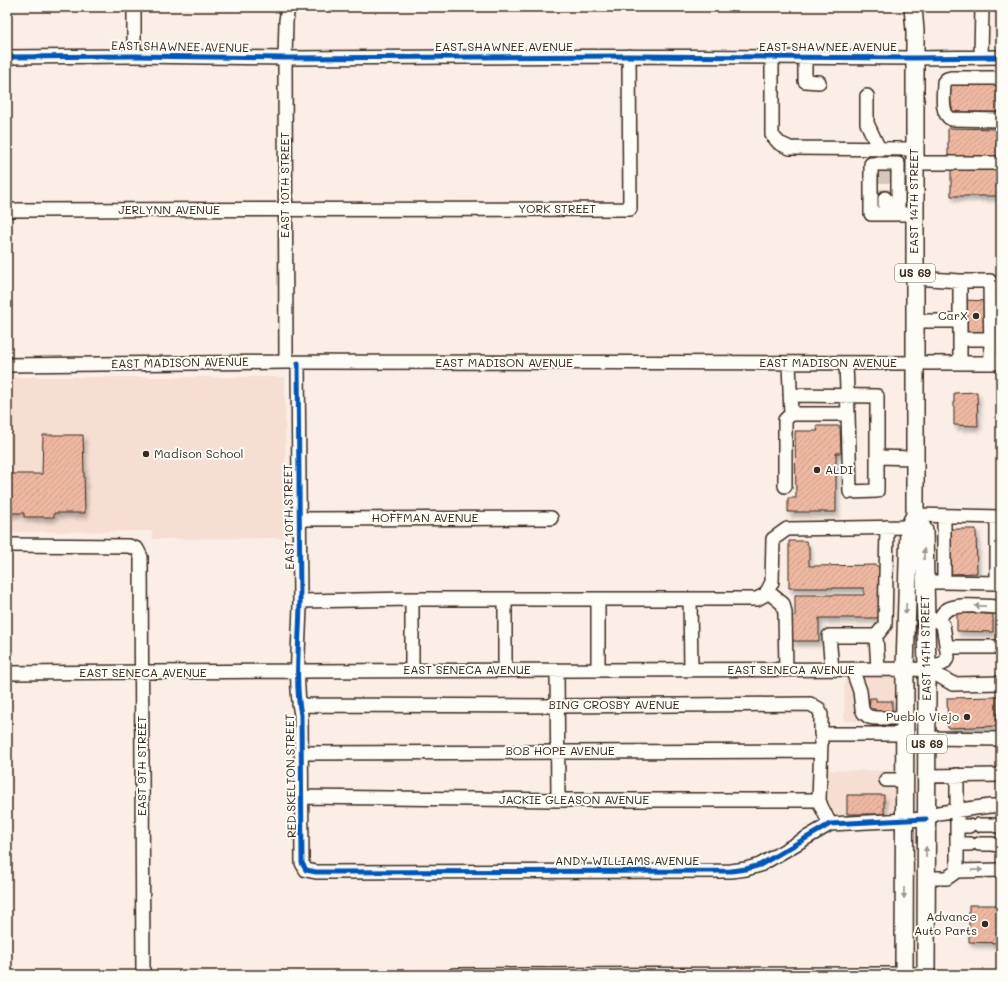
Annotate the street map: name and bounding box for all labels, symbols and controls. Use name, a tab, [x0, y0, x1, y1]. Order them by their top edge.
street label: EAST SHAWNEE AVENUE	[111, 37, 249, 55]
street label: EAST SHAWNEE AVENUE	[435, 38, 573, 54]
street label: EAST SHAWNEE AVENUE	[759, 38, 897, 54]
street label: EAST 10TH STREET	[276, 132, 292, 238]
street label: EAST 14TH STREET	[905, 148, 921, 254]
street label: YORK STREET	[518, 200, 596, 216]
street label: JERLYNN AVENUE	[118, 201, 220, 217]
road number: US 69	[895, 264, 935, 282]
place label: CarX	[938, 307, 968, 323]
marker: CarX	[971, 311, 981, 321]
street label: EAST MADISON AVENUE	[111, 353, 249, 371]
street label: EAST MADISON AVENUE	[435, 354, 573, 370]
street label: EAST MADISON AVENUE	[759, 354, 897, 370]
place label: Madison School	[154, 445, 244, 461]
marker: Madison School	[141, 449, 151, 459]
place label: ALDI	[825, 461, 853, 477]
street label: EAST 10TH STREET	[279, 464, 297, 570]
marker: ALDI	[812, 465, 822, 475]
street label: HOFFMAN AVENUE	[372, 509, 479, 525]
one-way arrow	[921, 547, 927, 560]
street label: EAST 14TH STREET	[916, 595, 934, 701]
one-way arrow	[903, 603, 910, 615]
one-way arrow	[974, 603, 986, 610]
street label: EAST SENECA AVENUE	[403, 661, 531, 677]
street label: EAST SENECA AVENUE	[727, 661, 855, 677]
street label: EAST SENECA AVENUE	[79, 664, 207, 680]
street label: BING CROSBY AVENUE	[549, 696, 680, 712]
place label: Pueblo Viejo	[886, 708, 959, 724]
marker: Pueblo Viejo	[962, 712, 972, 722]
street label: RED SKELTON STREET	[281, 713, 299, 838]
street label: EAST 9TH STREET	[133, 716, 149, 816]
road number: US 69	[907, 735, 947, 753]
street label: BOB HOPE AVENUE	[505, 742, 615, 758]
street label: JACKIE GLEASON AVENUE	[499, 791, 649, 807]
one-way arrow	[923, 845, 929, 858]
street label: ANDY WILLIAMS AVENUE	[555, 852, 699, 868]
one-way arrow	[971, 867, 984, 873]
one-way arrow	[901, 887, 907, 900]
place label: Advance Auto Parts	[914, 908, 977, 938]
marker: Advance Auto Parts	[980, 919, 990, 929]

